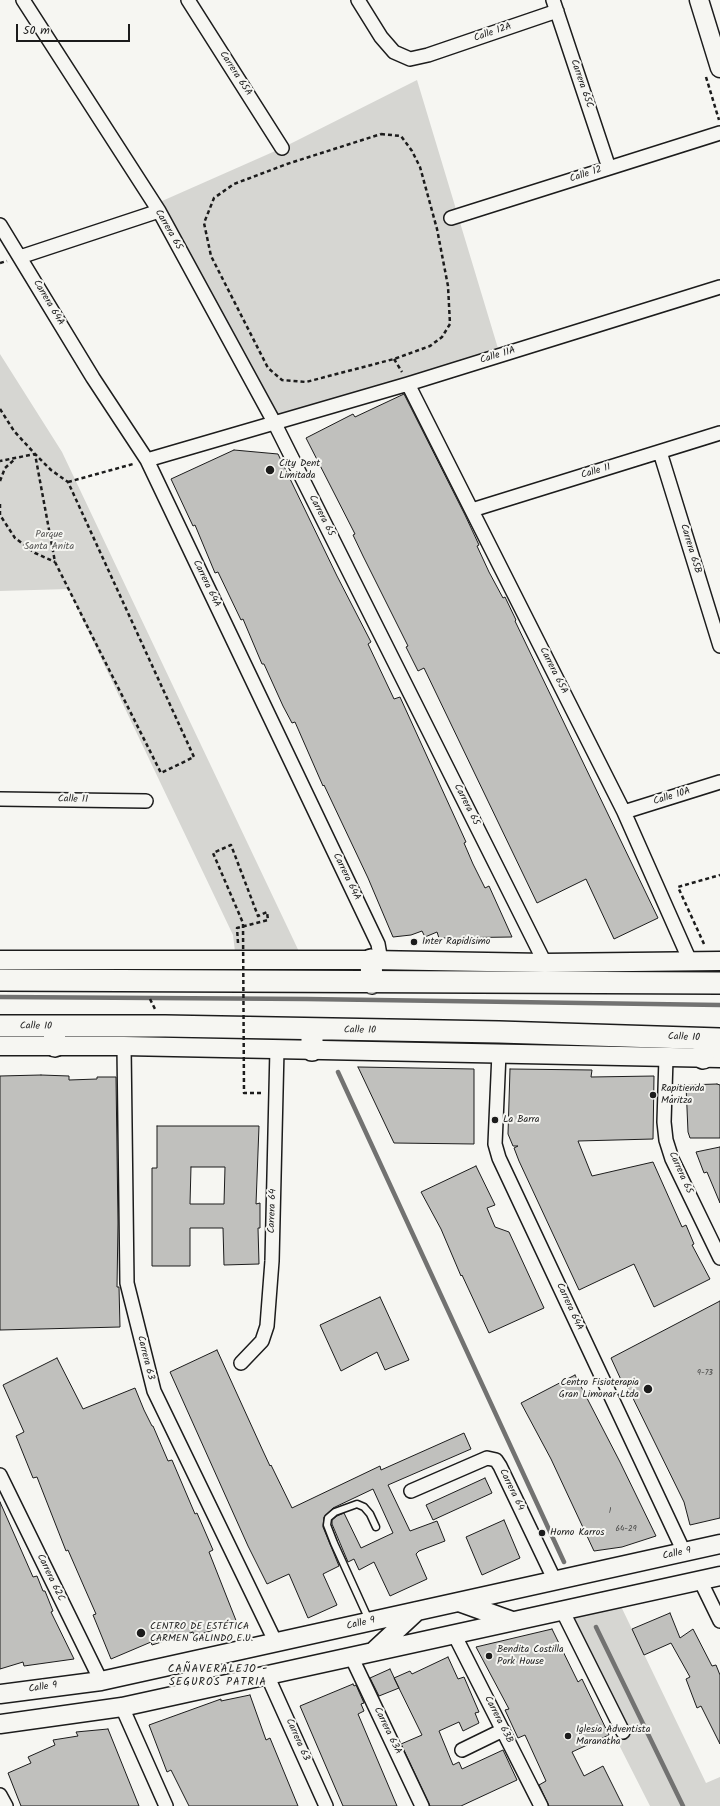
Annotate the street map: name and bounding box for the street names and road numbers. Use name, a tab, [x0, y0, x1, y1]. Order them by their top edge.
street label: Calle 12A	[473, 21, 513, 45]
street label: Carrera 65A	[216, 49, 254, 99]
street label: Carrera 65C	[567, 58, 595, 110]
street label: Calle 12	[568, 164, 604, 186]
street label: Carrera 65	[152, 208, 184, 252]
street label: Carrera 64A	[30, 278, 66, 328]
street label: Calle 11A	[479, 345, 517, 367]
street label: Calle 11	[580, 462, 612, 482]
street label: Carrera 65	[305, 493, 337, 539]
street label: Carrera 65B	[677, 523, 703, 575]
street label: Carrera 64A	[189, 558, 223, 610]
street label: Carrera 65A	[536, 646, 570, 696]
street label: Carrera 65	[450, 782, 482, 828]
street label: Calle 10A	[652, 786, 692, 808]
street label: Calle 11	[58, 794, 88, 806]
street label: Carrera 64A	[329, 851, 363, 903]
street label: Calle 10	[20, 1021, 52, 1033]
street label: Calle 10	[344, 1025, 376, 1037]
street label: Calle 10	[668, 1031, 700, 1045]
street label: Carrera 65	[665, 1150, 695, 1196]
street label: Carrera 64	[266, 1188, 280, 1234]
street label: Carrera 64A	[553, 1281, 585, 1333]
street label: Carrera 63	[134, 1335, 156, 1381]
street label: Carrera 64	[496, 1467, 526, 1513]
street label: Calle 9	[662, 1545, 692, 1563]
street label: Carrera 62C	[33, 1552, 67, 1604]
street label: Calle 9	[346, 1615, 376, 1633]
street label: Calle 9	[28, 1680, 58, 1696]
street label: Carrera 63B	[481, 1694, 515, 1746]
street label: Carrera 63A	[370, 1705, 404, 1757]
street label: Carrera 63	[282, 1717, 312, 1763]

